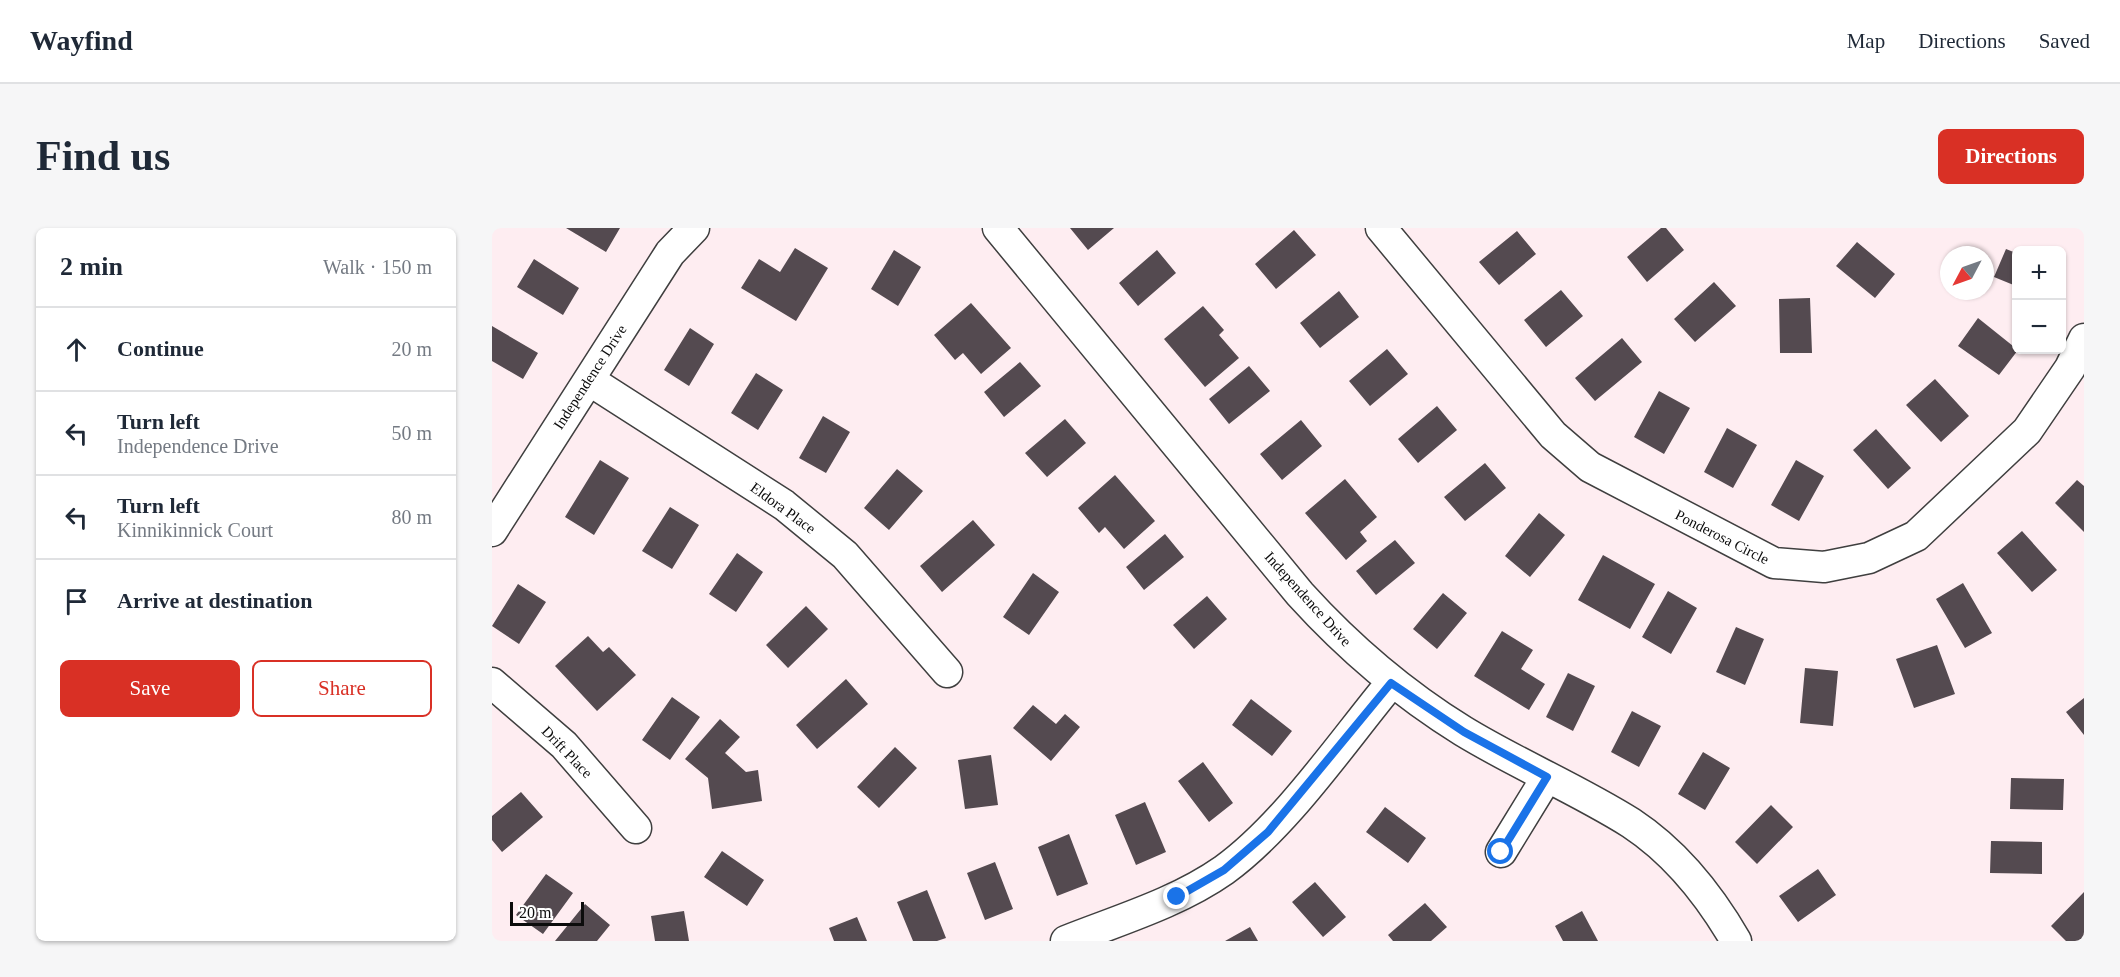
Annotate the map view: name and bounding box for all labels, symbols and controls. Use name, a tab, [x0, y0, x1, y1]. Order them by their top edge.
text: Wayfind	[30, 25, 133, 56]
text: Map	[1847, 29, 1885, 53]
text: Directions	[1918, 29, 2006, 53]
text: Saved	[2039, 29, 2090, 53]
button: Directions	[1938, 129, 2084, 184]
text: Find us	[36, 133, 170, 179]
north arrow	[1940, 246, 1994, 300]
map controls	[2012, 246, 2066, 354]
button: +	[2012, 246, 2066, 300]
text: 2 min	[60, 252, 123, 281]
text: Walk · 150 m	[323, 256, 432, 278]
button: −	[2012, 300, 2066, 354]
street label: Independence Drive	[550, 322, 630, 432]
icon: ahead	[60, 333, 93, 366]
text: Continue	[117, 336, 204, 361]
text: 20 m	[391, 338, 432, 360]
text: Turn left	[117, 409, 200, 434]
icon: left	[60, 417, 93, 450]
text: 50 m	[391, 422, 432, 444]
text: Independence Drive	[117, 435, 279, 457]
street label: Eldora Place	[747, 479, 819, 537]
text: Turn left	[117, 493, 200, 518]
icon: left	[60, 501, 93, 534]
text: 80 m	[391, 506, 432, 528]
street label: Ponderosa Circle	[1673, 507, 1772, 568]
text: Kinnikinnick Court	[117, 519, 273, 541]
street label: Independence Drive	[1262, 549, 1355, 650]
icon: arrive	[60, 585, 93, 618]
text: Arrive at destination	[117, 588, 313, 613]
button: Save	[60, 660, 240, 717]
button: Share	[252, 660, 432, 717]
street label: Drift Place	[539, 723, 596, 781]
route start	[1487, 838, 1513, 864]
route end	[1163, 883, 1189, 909]
scale bar	[510, 899, 584, 926]
text: 20 m	[519, 904, 551, 921]

